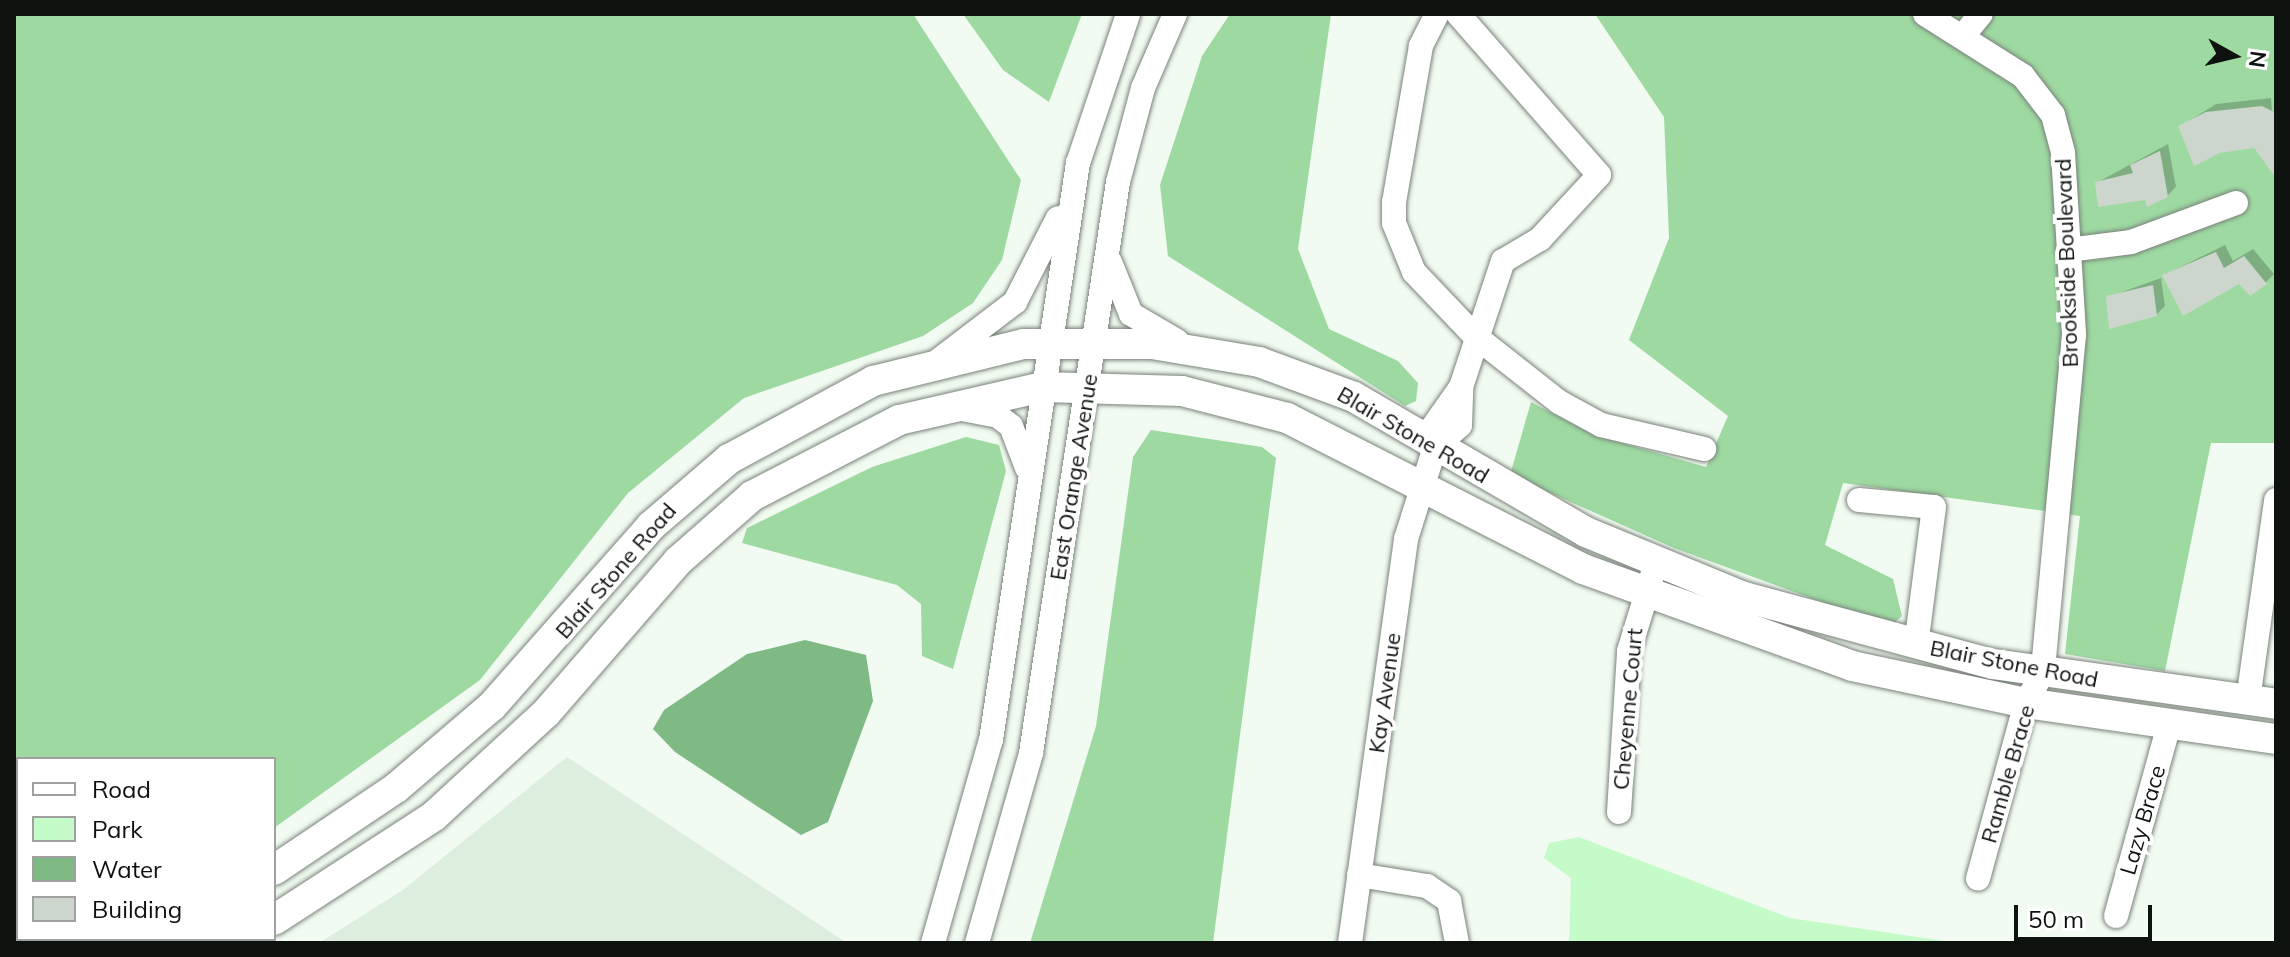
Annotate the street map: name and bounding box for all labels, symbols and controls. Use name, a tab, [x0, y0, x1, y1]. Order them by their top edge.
north arrow	[2194, 16, 2274, 96]
text: N	[2243, 49, 2273, 70]
street label: Brookside Boulevard	[2050, 158, 2084, 368]
street label: East Orange Avenue	[1045, 372, 1103, 582]
street label: Blair Stone Road	[1332, 381, 1494, 489]
street label: Blair Stone Road	[550, 498, 682, 644]
street label: Cheyenne Court	[1608, 627, 1648, 791]
street label: Kay Avenue	[1364, 631, 1406, 755]
street label: Blair Stone Road	[1928, 635, 2100, 693]
street label: Ramble Brace	[1976, 702, 2040, 846]
legend	[16, 757, 276, 941]
street label: Lazy Brace	[2115, 762, 2171, 878]
text: Road	[92, 774, 151, 804]
text: Park	[92, 814, 143, 844]
text: Water	[92, 854, 162, 884]
scale bar	[2018, 889, 2156, 939]
text: Building	[92, 894, 182, 924]
text: 50 m	[2028, 904, 2084, 934]

